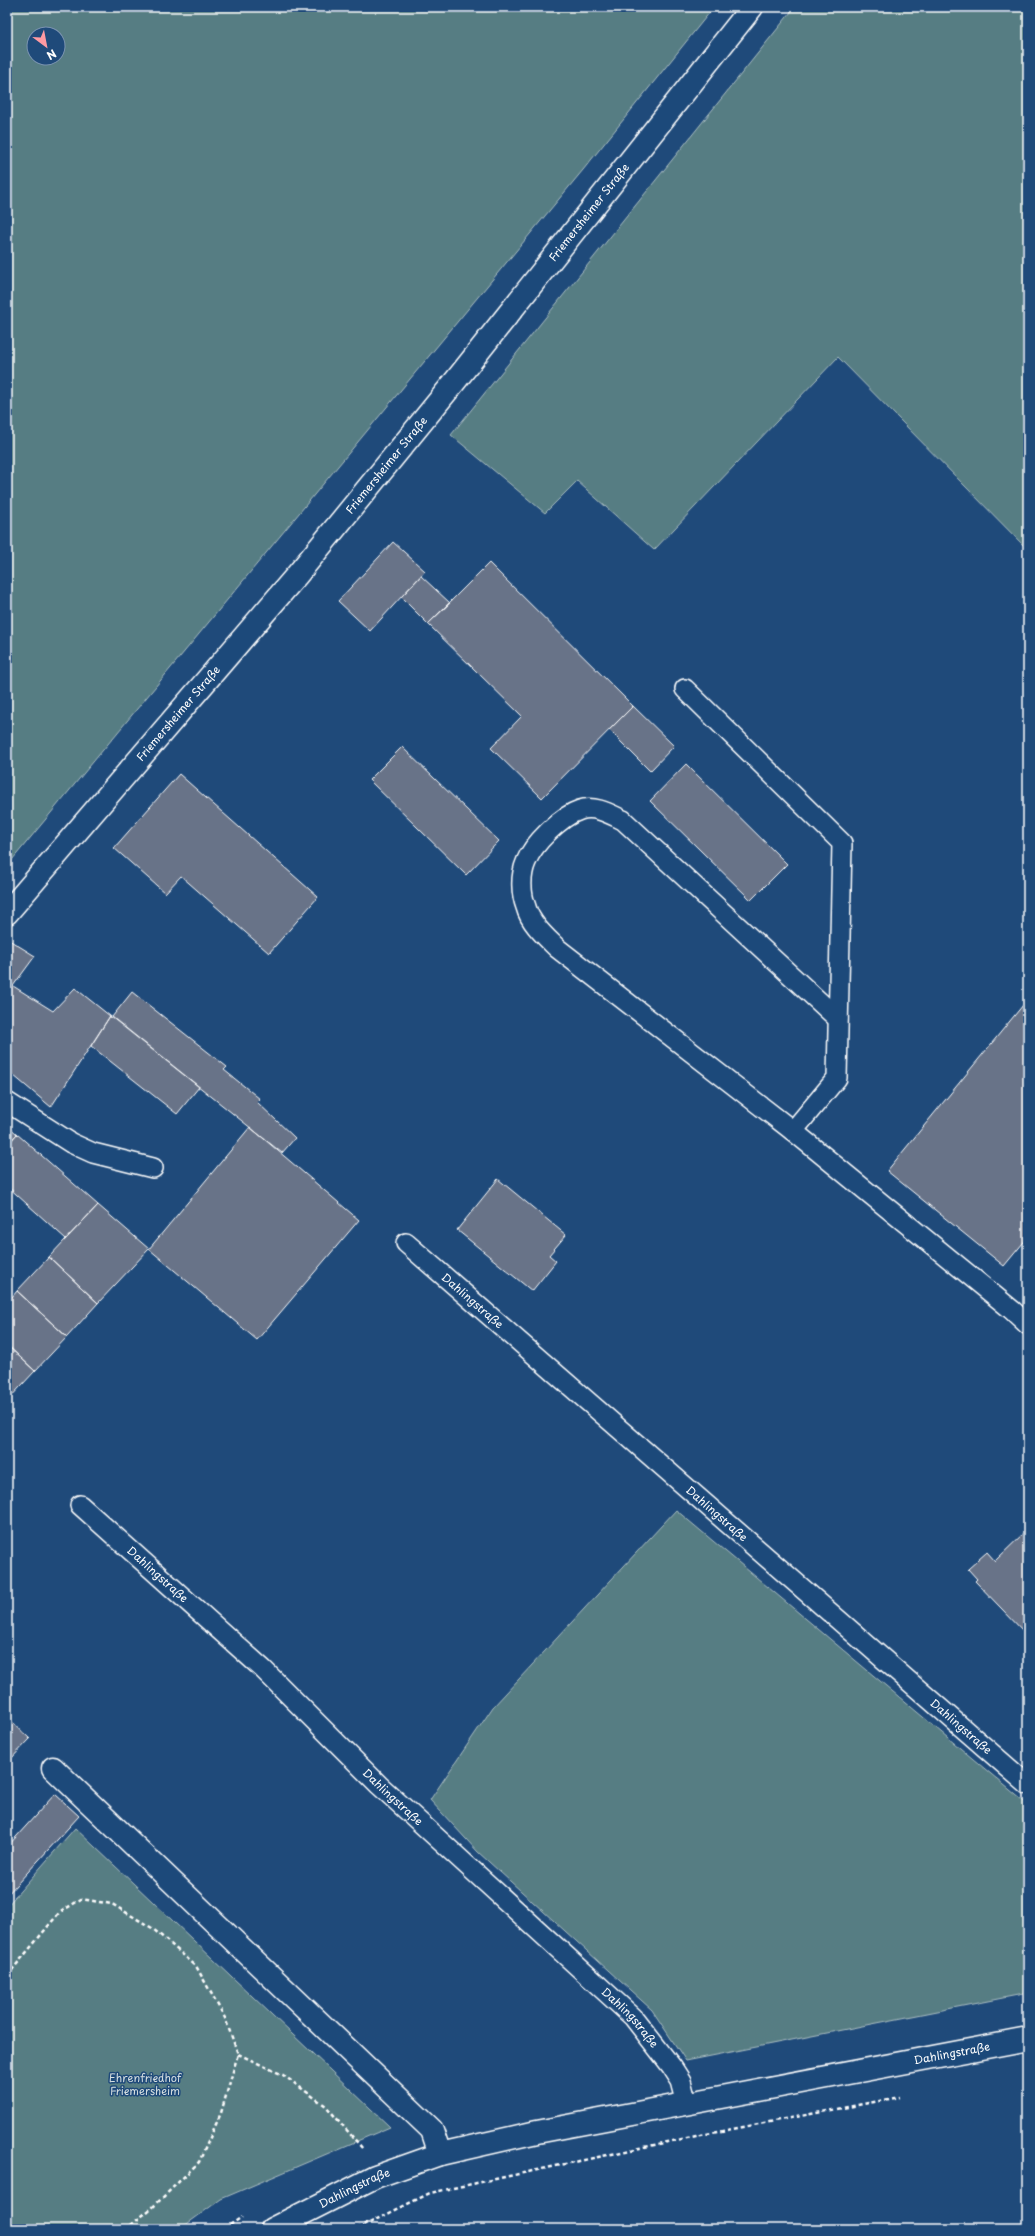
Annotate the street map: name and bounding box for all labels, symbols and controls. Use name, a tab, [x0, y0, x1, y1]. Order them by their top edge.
north arrow	[26, 26, 66, 66]
text: N	[43, 45, 60, 65]
street label: Friemersheimer Straße	[544, 159, 633, 265]
street label: Friemersheimer Straße	[341, 412, 431, 517]
street label: Friemersheimer Straße	[132, 661, 224, 765]
street label: Dahlingstraße	[438, 1269, 507, 1332]
street label: Dahlingstraße	[682, 1482, 752, 1545]
street label: Dahlingstraße	[123, 1542, 192, 1606]
street label: Dahlingstraße	[927, 1694, 996, 1758]
street label: Dahlingstraße	[359, 1764, 427, 1829]
street label: Dahlingstraße	[598, 1983, 663, 2051]
street label: Dahlingstraße	[912, 2037, 991, 2068]
park label: Ehrenfriedhof Friemersheim	[109, 2069, 182, 2099]
street label: Dahlingstraße	[316, 2163, 392, 2212]

